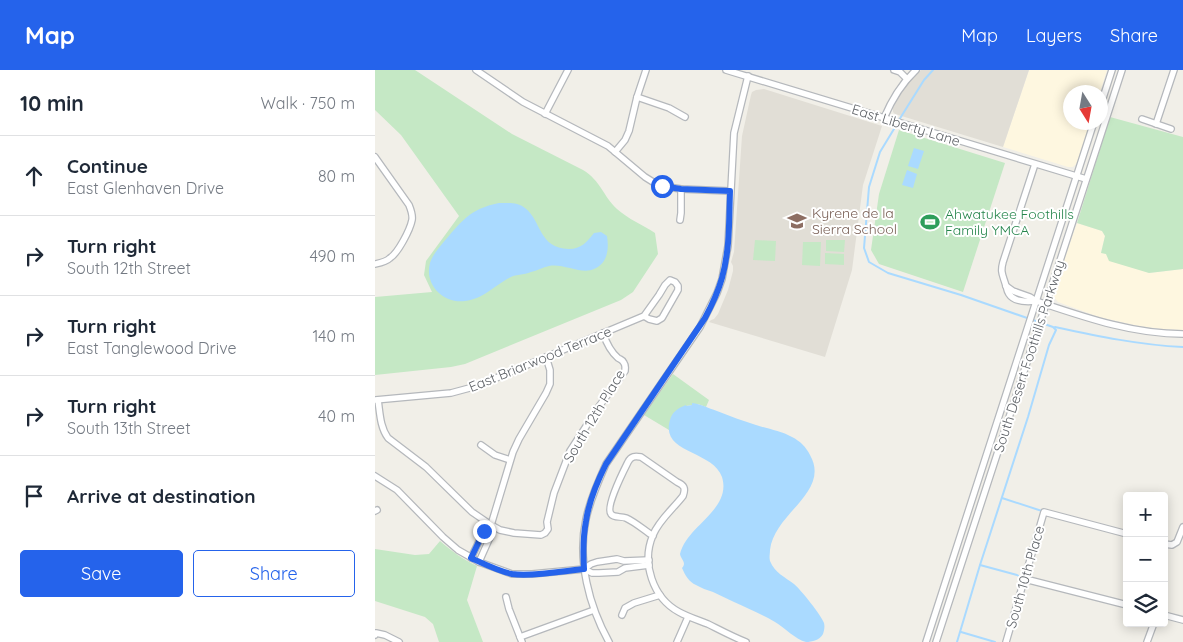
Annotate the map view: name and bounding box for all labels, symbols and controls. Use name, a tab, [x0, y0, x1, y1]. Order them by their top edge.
text: Map	[25, 20, 75, 50]
text: Map	[961, 24, 998, 47]
text: Layers	[1026, 24, 1082, 47]
text: Share	[1110, 24, 1158, 47]
north arrow	[1063, 85, 1108, 130]
text: 10 min	[20, 90, 84, 116]
text: Walk · 750 m	[260, 93, 355, 113]
street label: East Liberty Lane	[850, 100, 962, 150]
text: Continue	[67, 154, 148, 178]
icon: ahead	[20, 162, 48, 190]
text: 80 m	[318, 166, 355, 186]
route start	[651, 175, 674, 198]
text: East Glenhaven Drive	[67, 178, 224, 198]
place label: Kyrene de la Sierra School	[812, 204, 897, 238]
place label: Ahwatukee Foothills Family YMCA	[945, 205, 1074, 239]
school or university icon: Kyrene de la Sierra School	[786, 210, 808, 232]
sports icon: Ahwatukee Foothills Family YMCA	[919, 211, 941, 233]
text: Turn right	[67, 234, 156, 258]
icon: right	[20, 242, 48, 270]
text: 490 m	[309, 246, 355, 266]
text: South 12th Street	[67, 258, 191, 278]
street label: South Desert Foothills Parkway	[989, 258, 1069, 454]
text: Turn right	[67, 314, 156, 338]
icon: right	[20, 322, 48, 350]
street label: East Briarwood Terrace	[466, 322, 614, 396]
text: 140 m	[312, 326, 355, 346]
text: East Tanglewood Drive	[67, 338, 237, 358]
street label: South 12th Place	[559, 366, 629, 466]
text: Turn right	[67, 394, 156, 418]
icon: right	[20, 402, 48, 430]
text: 40 m	[318, 406, 355, 426]
text: South 13th Street	[67, 418, 191, 438]
icon: arrive	[20, 482, 48, 510]
text: Arrive at destination	[67, 484, 256, 508]
map controls	[1123, 492, 1168, 627]
button: +	[1123, 492, 1168, 537]
route end	[473, 520, 496, 543]
street label: South 10th Place	[1002, 523, 1048, 630]
button: −	[1123, 537, 1168, 582]
button: Save	[20, 550, 183, 597]
button: Share	[193, 550, 355, 597]
button: layers	[1123, 582, 1168, 627]

